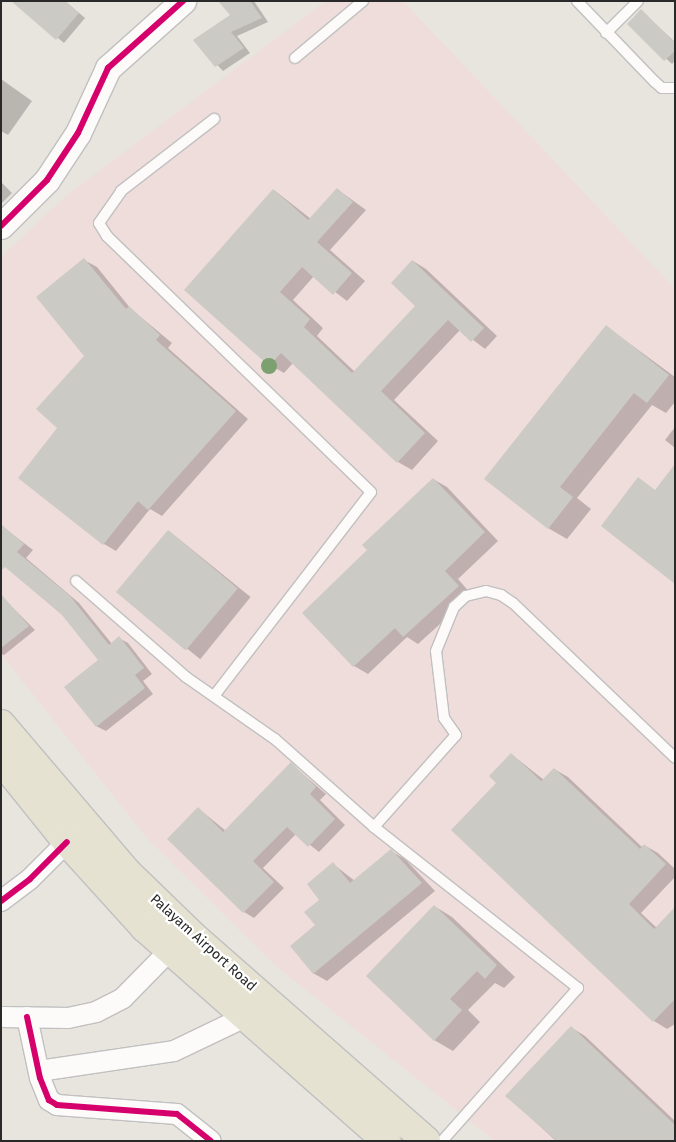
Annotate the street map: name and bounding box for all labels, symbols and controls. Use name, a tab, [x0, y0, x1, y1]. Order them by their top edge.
street label: Palayam Airport Road	[147, 891, 259, 995]

